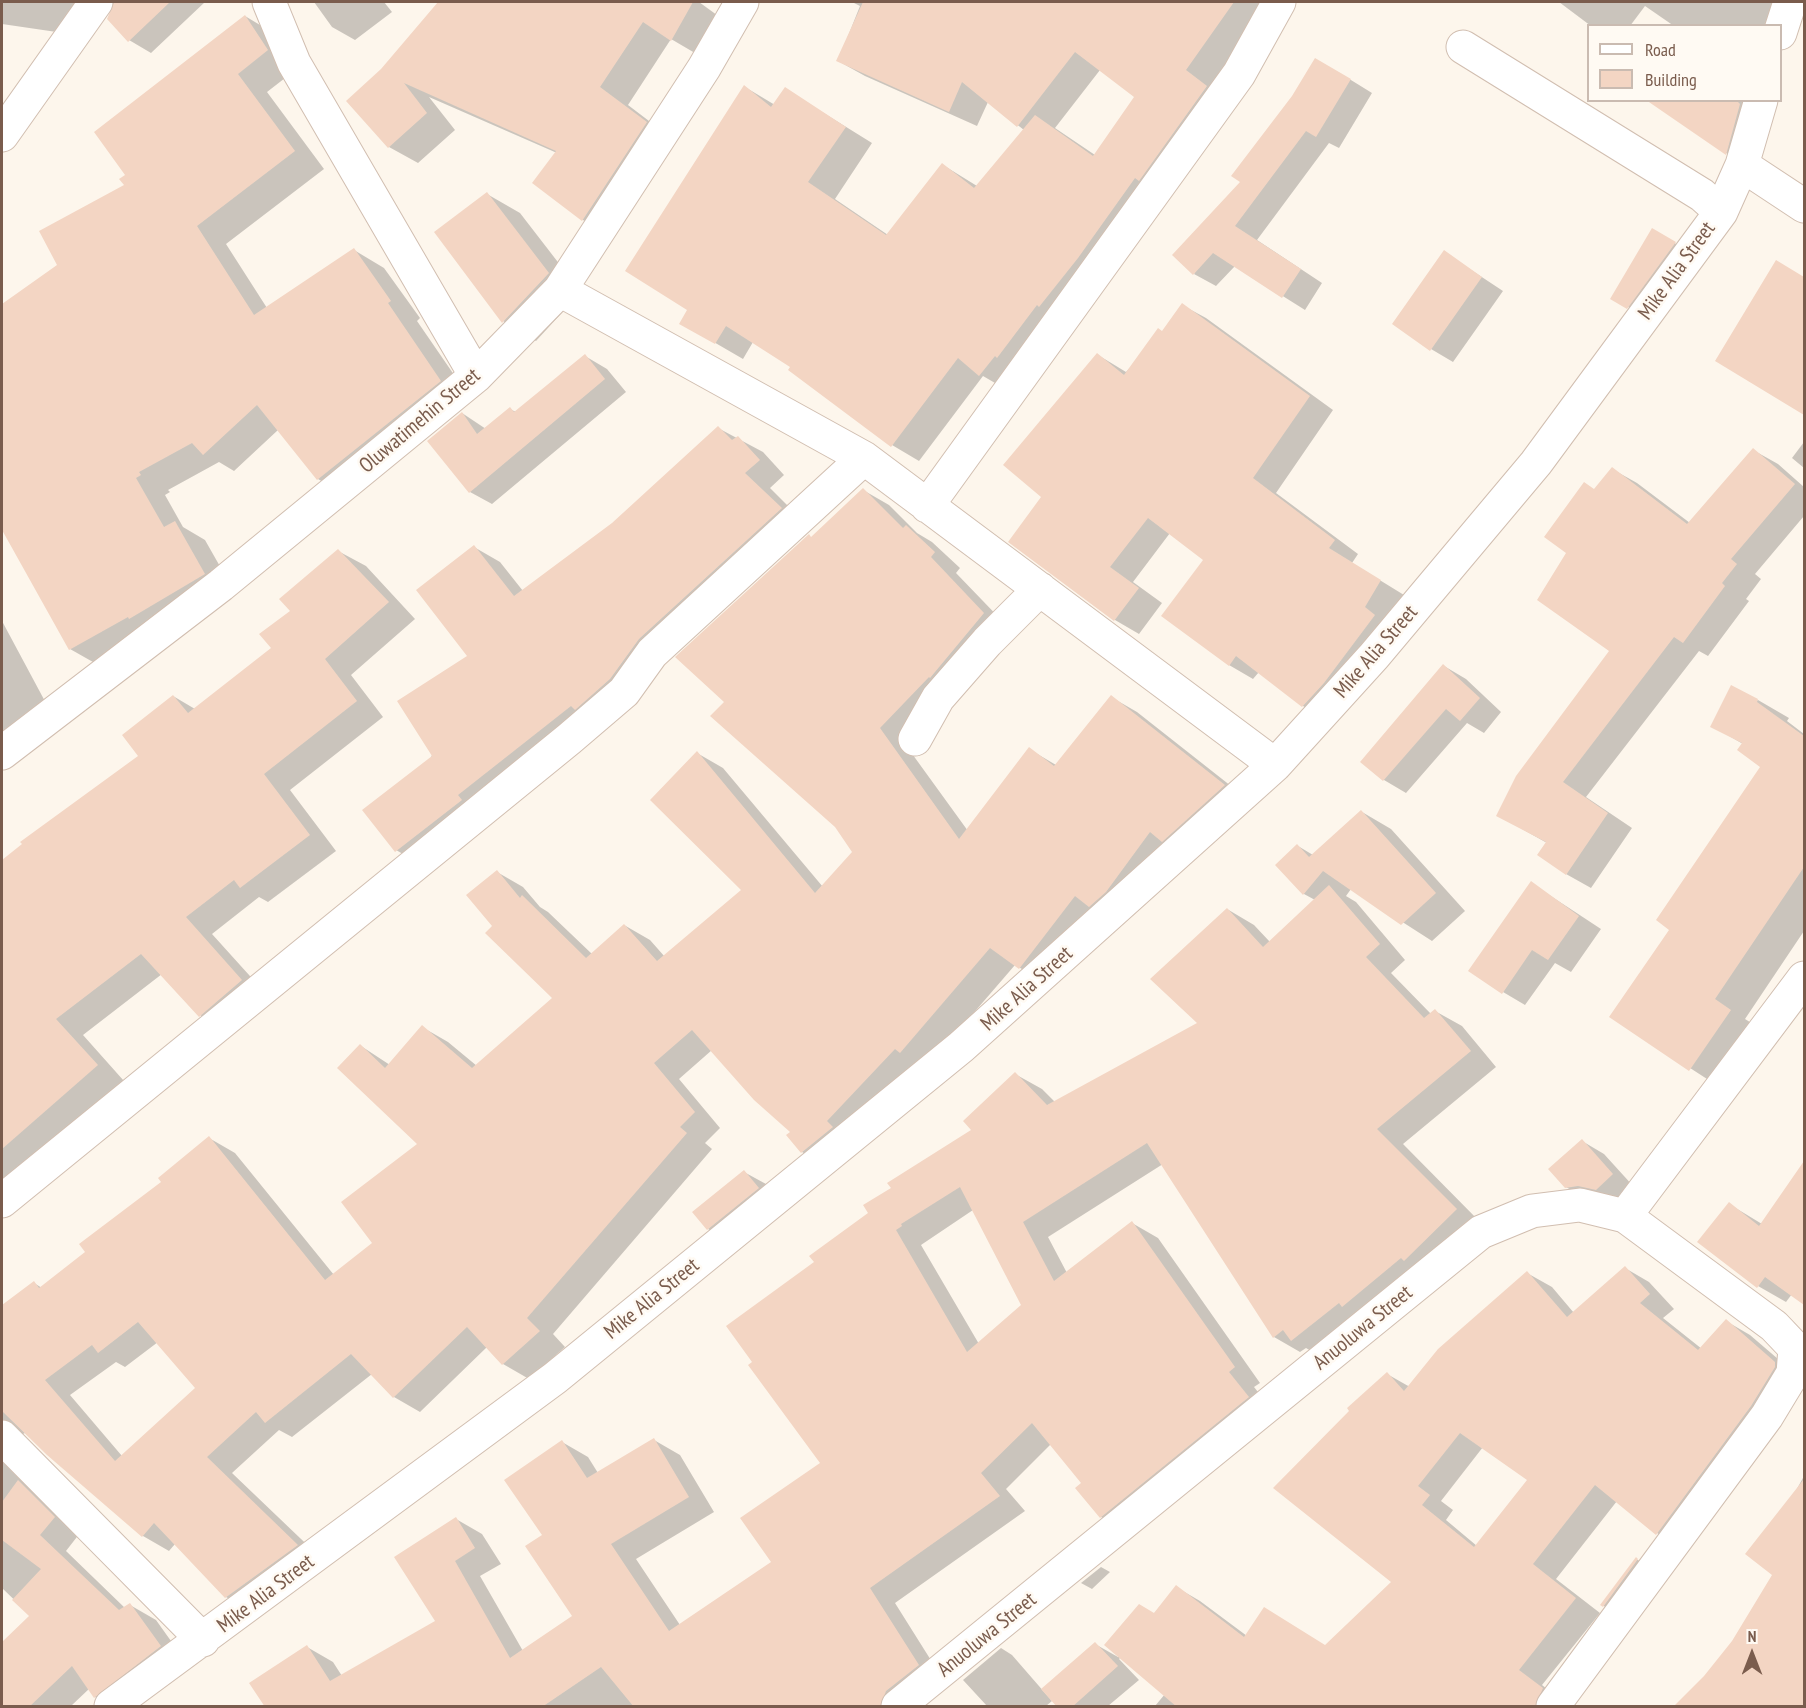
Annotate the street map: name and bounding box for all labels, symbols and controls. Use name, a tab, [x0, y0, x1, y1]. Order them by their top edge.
legend	[1587, 24, 1782, 102]
text: Road	[1645, 38, 1676, 61]
text: Building	[1645, 68, 1697, 91]
street label: Mike Alia Street	[1633, 217, 1721, 325]
street label: Oluwatimehin Street	[354, 363, 486, 479]
street label: Mike Alia Street	[1329, 600, 1423, 704]
street label: Mike Alia Street	[976, 941, 1078, 1037]
street label: Mike Alia Street	[600, 1253, 704, 1345]
street label: Anuoluwa Street	[1308, 1280, 1418, 1376]
street label: Mike Alia Street	[213, 1549, 319, 1639]
street label: Anuoluwa Street	[932, 1587, 1042, 1683]
north arrow	[1722, 1624, 1782, 1684]
text: N	[1748, 1626, 1756, 1646]

